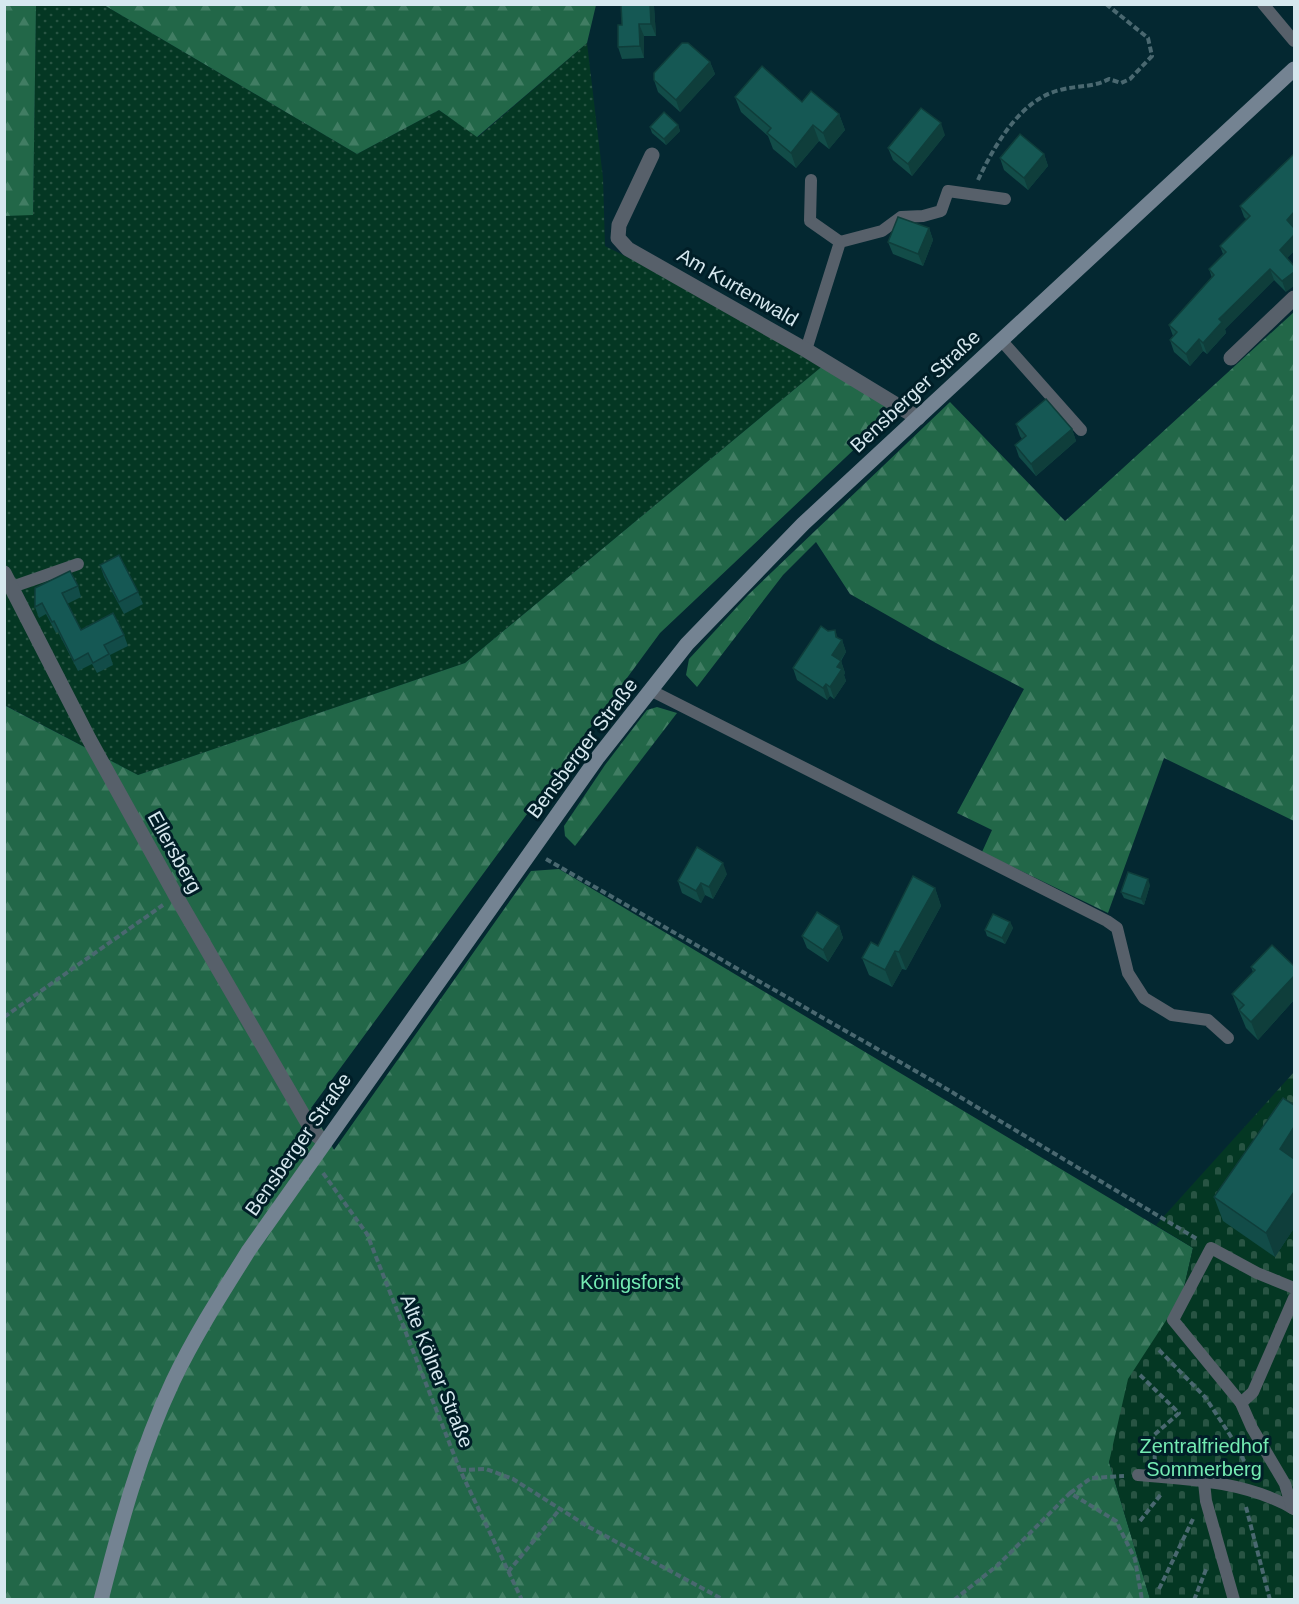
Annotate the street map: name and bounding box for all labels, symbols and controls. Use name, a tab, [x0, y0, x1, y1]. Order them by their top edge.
street label: Am Kurtenwald	[674, 244, 802, 330]
street label: Bensberger Straße	[846, 325, 984, 457]
street label: Bensberger Straße	[522, 674, 642, 822]
street label: Ellersberg	[144, 807, 206, 897]
street label: Bensberger Straße	[241, 1068, 355, 1220]
park label: Königsforst	[580, 1271, 680, 1293]
street label: Alte Kölner Straße	[396, 1291, 478, 1451]
park label: Zentralfriedhof Sommerberg	[1140, 1435, 1269, 1480]

